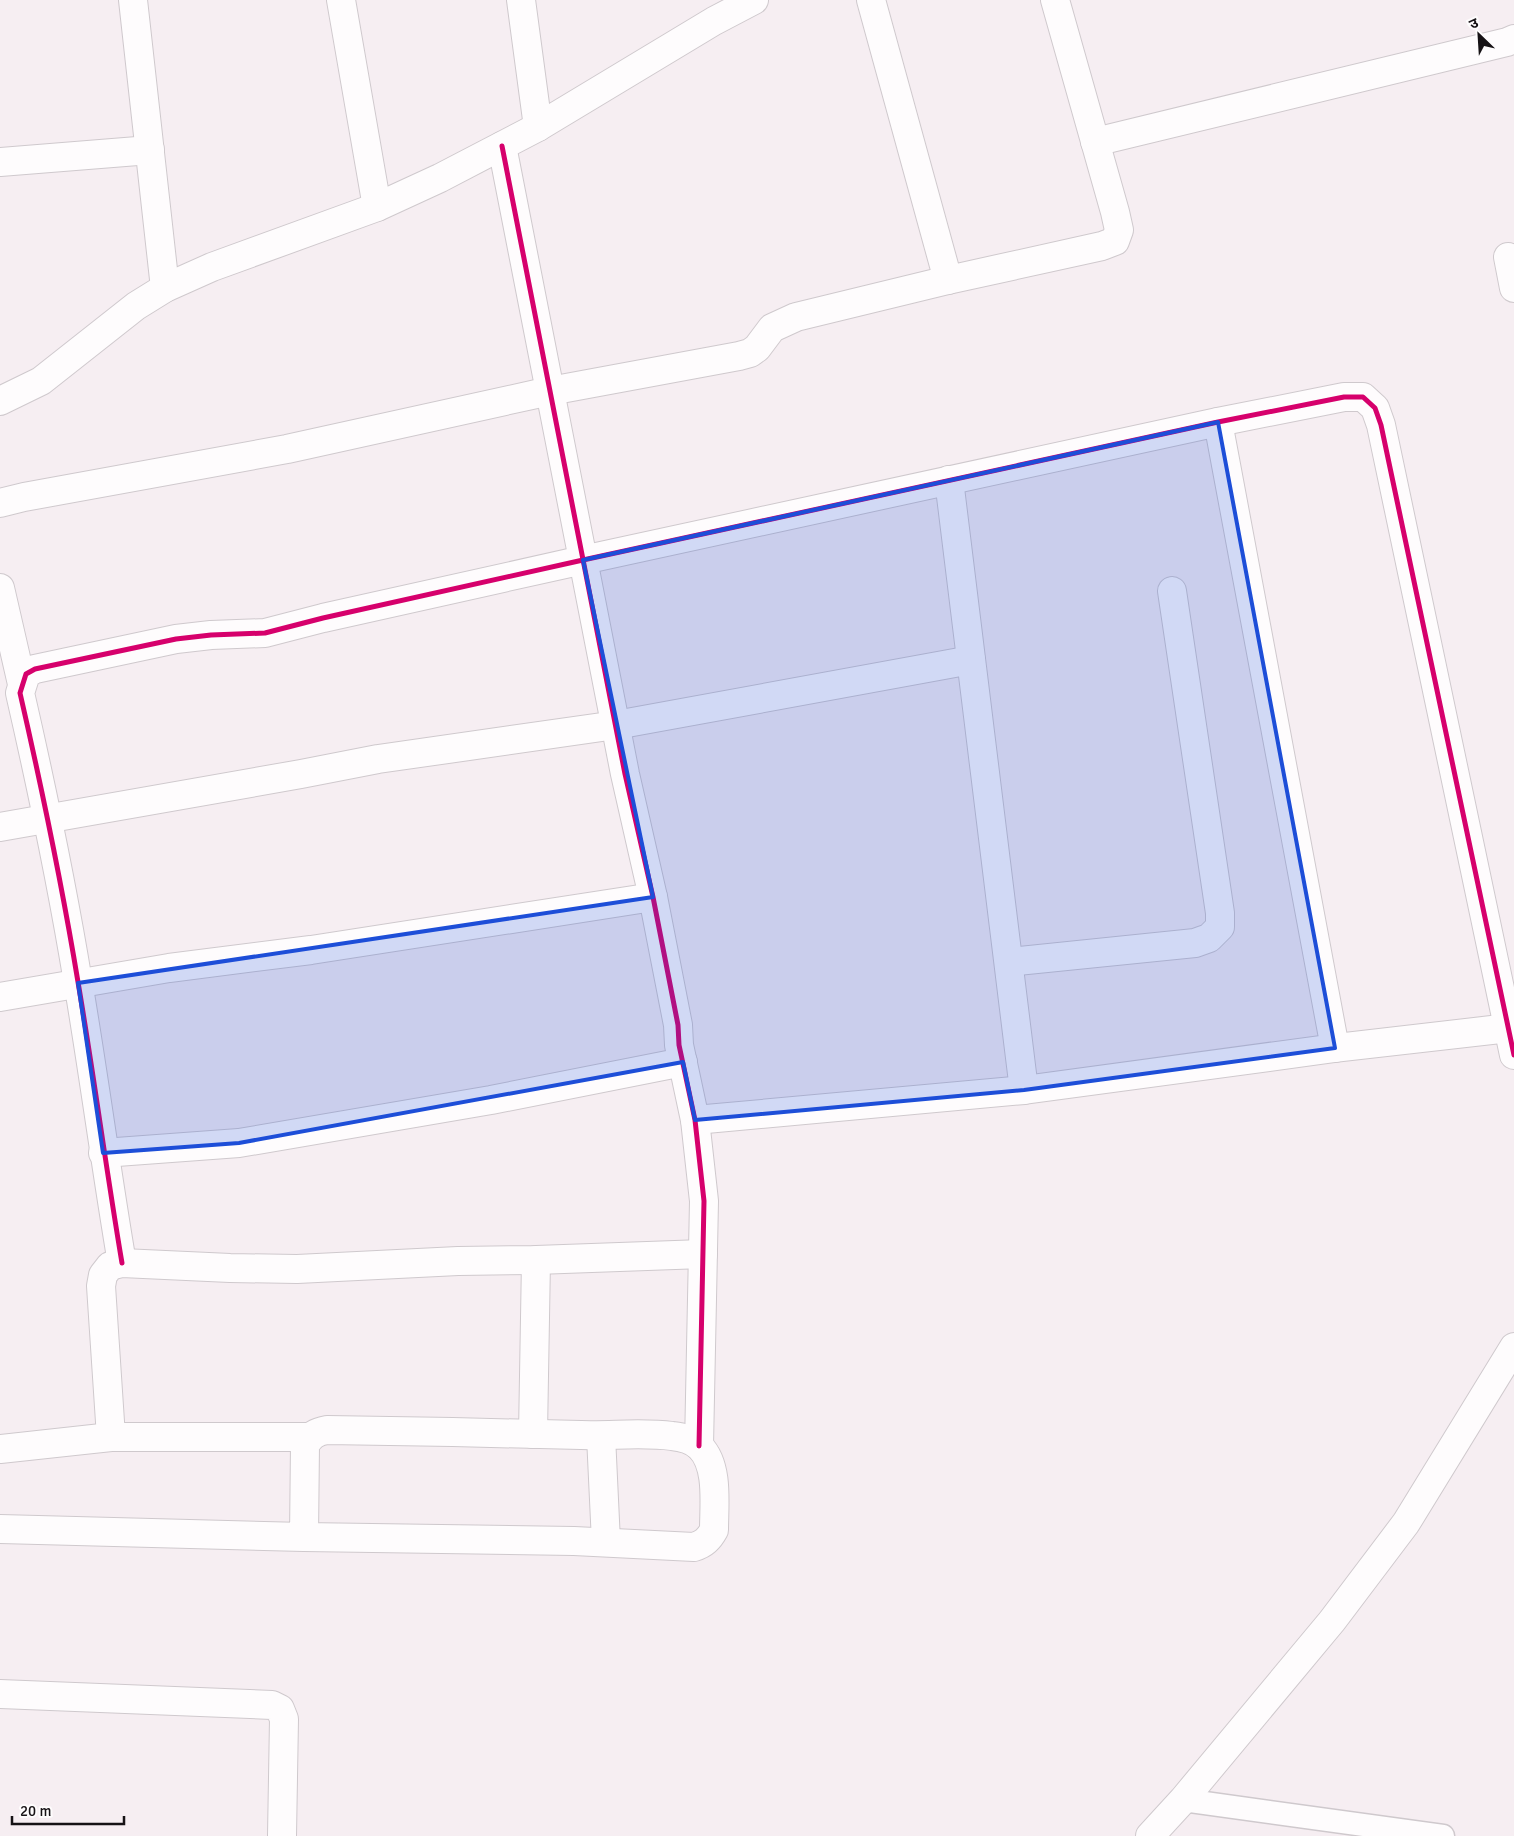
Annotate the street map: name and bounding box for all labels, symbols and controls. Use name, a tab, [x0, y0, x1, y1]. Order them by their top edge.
north arrow	[1454, 10, 1504, 60]
text: उ	[1466, 14, 1482, 33]
scale bar	[12, 1794, 125, 1826]
text: 20 m	[20, 1802, 51, 1820]

